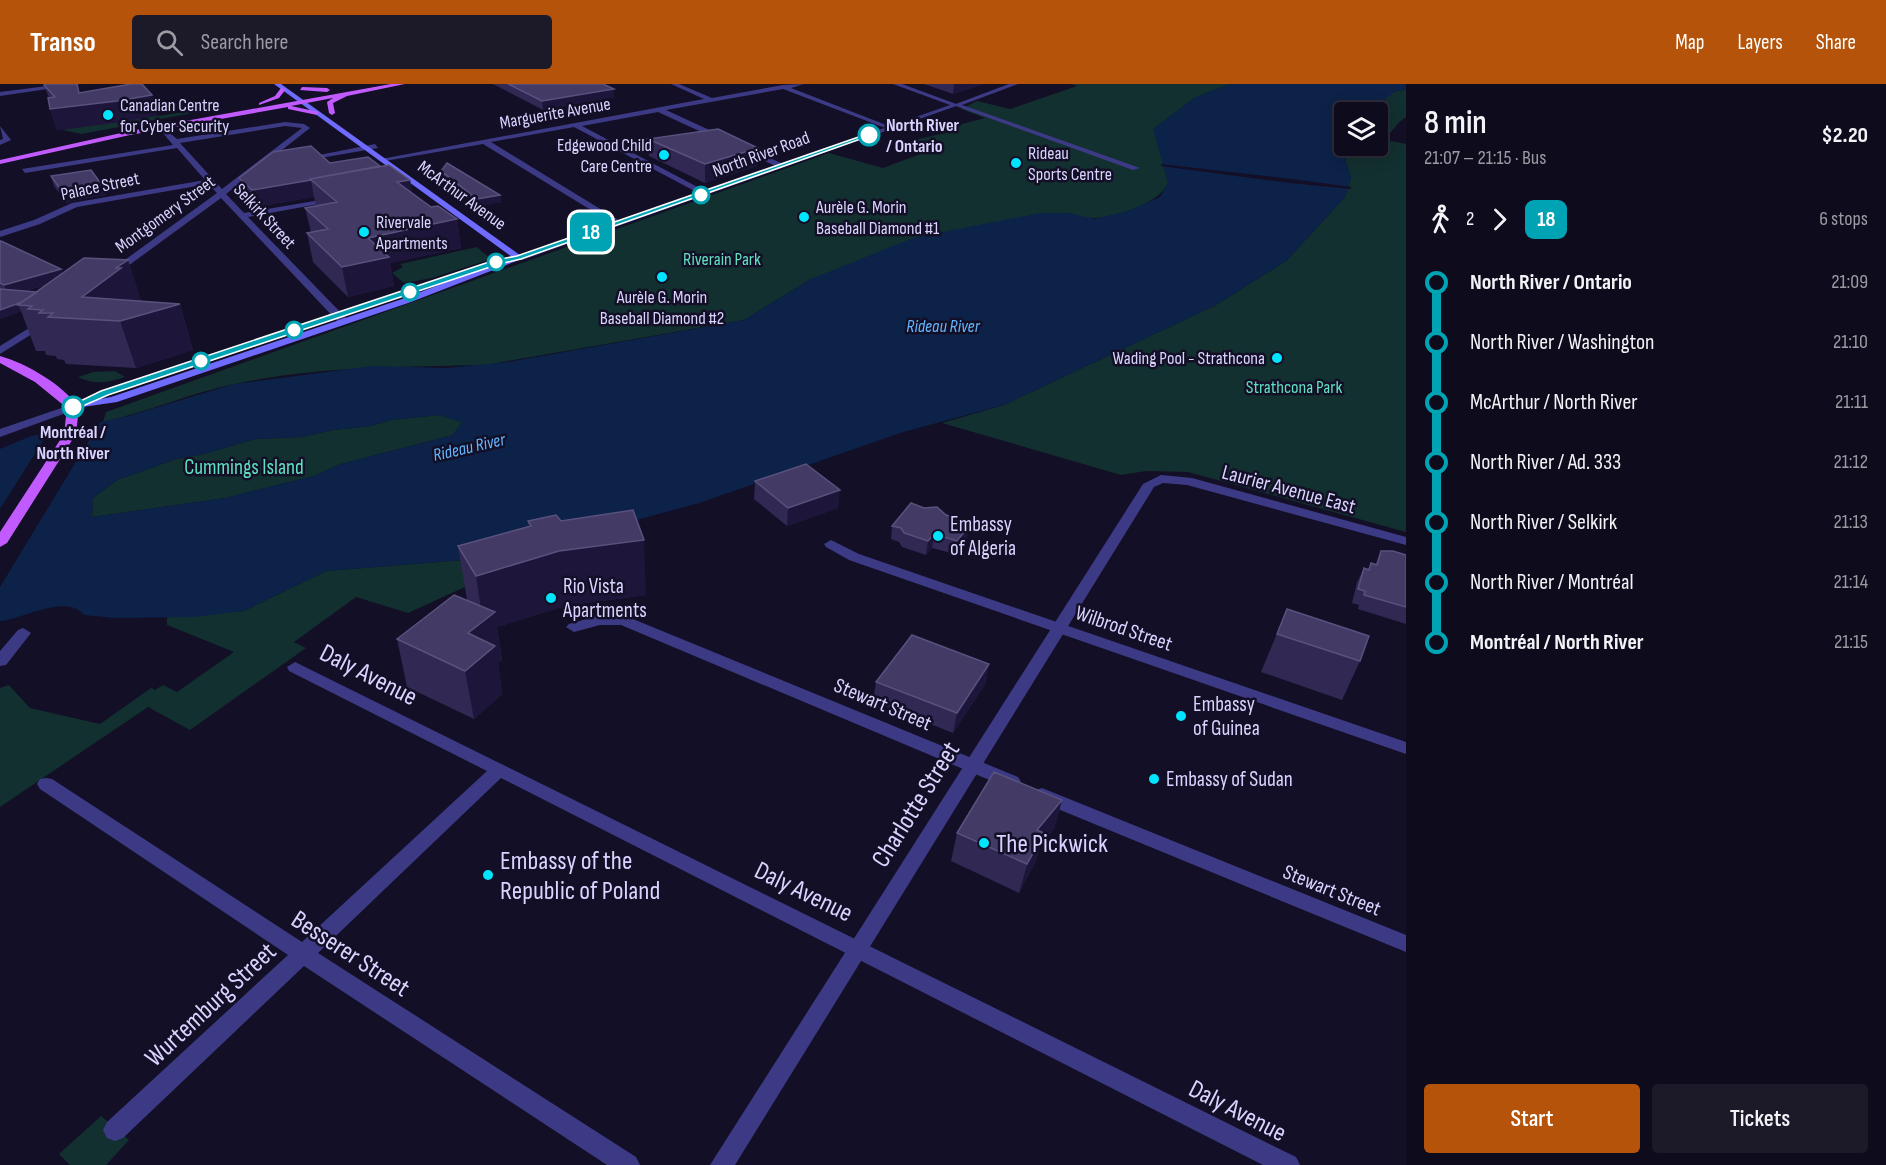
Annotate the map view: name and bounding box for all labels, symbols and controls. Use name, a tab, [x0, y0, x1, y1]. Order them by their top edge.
search box	[132, 15, 552, 69]
text: Transo	[30, 26, 96, 59]
icon: search	[153, 26, 186, 59]
text: Search here	[201, 29, 288, 56]
text: Map	[1675, 30, 1704, 55]
text: Layers	[1737, 30, 1783, 55]
text: Share	[1816, 30, 1856, 55]
street label: Marguerite Avenue	[498, 93, 612, 134]
place label: Canadian Centre for Cyber Security	[120, 95, 229, 137]
map controls	[1334, 102, 1388, 156]
button: layers	[1334, 102, 1388, 156]
text: 8 min	[1424, 103, 1487, 143]
marker: Canadian Centre for Cyber Security	[101, 108, 115, 122]
place label: North River / Ontario	[886, 115, 960, 157]
text: $2.20	[1822, 122, 1868, 149]
marker: North River / Ontario	[858, 124, 880, 146]
street label: North River Road	[710, 127, 813, 182]
place label: Edgewood Child Care Centre	[557, 135, 652, 177]
place label: Rideau Sports Centre	[1028, 143, 1112, 185]
text: 21:07 – 21:15 · Bus	[1424, 146, 1546, 170]
marker: Edgewood Child Care Centre	[657, 148, 671, 162]
street label: McArthur Avenue	[413, 156, 510, 234]
marker: Rideau Sports Centre	[1009, 156, 1023, 170]
street label: Palace Street	[59, 168, 142, 205]
street label: Montgomery Street	[111, 171, 220, 258]
street label: Selkirk Street	[229, 179, 300, 254]
unlabelled marker	[692, 186, 710, 204]
place label: Aurèle G. Morin Baseball Diamond #1	[815, 197, 940, 239]
icon: walk	[1424, 203, 1457, 236]
icon: forward	[1483, 203, 1516, 236]
text: 2	[1466, 207, 1474, 231]
text: 18	[1537, 207, 1555, 232]
text: 6 stops	[1819, 207, 1868, 231]
marker: Aurèle G. Morin Baseball Diamond #1	[797, 210, 811, 224]
place label: Rivervale Apartments	[375, 212, 448, 254]
line badge: 18	[564, 212, 618, 252]
text: 18	[582, 220, 600, 245]
marker: Rivervale Apartments	[357, 225, 371, 239]
park label: Riverain Park	[683, 249, 761, 270]
unlabelled marker	[487, 253, 505, 271]
text: North River / Ontario	[1470, 269, 1632, 296]
marker: Aurèle G. Morin Baseball Diamond #2	[655, 270, 669, 284]
text: 21:09	[1831, 270, 1868, 294]
unlabelled marker	[401, 283, 419, 301]
place label: Aurèle G. Morin Baseball Diamond #2	[600, 287, 724, 329]
water label: Rideau River	[906, 316, 981, 337]
unlabelled marker	[285, 321, 303, 339]
text: North River / Washington	[1470, 329, 1655, 356]
text: 21:10	[1833, 330, 1868, 354]
place label: Wading Pool - Strathcona	[1113, 348, 1265, 369]
marker: Wading Pool - Strathcona	[1270, 351, 1284, 365]
unlabelled marker	[192, 352, 210, 370]
park label: Strathcona Park	[1246, 377, 1342, 398]
text: McArthur / North River	[1470, 389, 1638, 416]
text: 21:11	[1835, 390, 1868, 414]
marker: Montréal / North River	[62, 396, 84, 418]
place label: Montréal / North River	[36, 422, 110, 464]
water label: Rideau River	[431, 429, 508, 466]
text: North River / Ad. 333	[1470, 449, 1621, 476]
text: 21:12	[1833, 450, 1868, 474]
park label: Cummings Island	[184, 455, 304, 480]
street label: Laurier Avenue East	[1219, 460, 1358, 519]
text: North River / Selkirk	[1470, 509, 1617, 536]
text: 21:13	[1834, 510, 1868, 534]
place label: Embassy of Algeria	[950, 512, 1016, 561]
marker: Embassy of Algeria	[931, 529, 945, 543]
text: North River / Montréal	[1470, 569, 1634, 596]
text: 21:14	[1834, 570, 1868, 594]
place label: Rio Vista Apartments	[562, 574, 647, 623]
marker: Rio Vista Apartments	[544, 591, 558, 605]
street label: Wilbrod Street	[1072, 600, 1176, 657]
text: Montréal / North River	[1470, 629, 1644, 656]
text: 21:15	[1834, 630, 1868, 654]
street label: Daly Avenue	[314, 638, 422, 713]
street label: Stewart Street	[830, 673, 935, 736]
place label: Embassy of Guinea	[1193, 692, 1260, 741]
marker: Embassy of Guinea	[1174, 709, 1188, 723]
street label: Charlotte Street	[866, 736, 967, 873]
place label: Embassy of Sudan	[1166, 767, 1293, 792]
marker: Embassy of Sudan	[1147, 772, 1161, 786]
place label: The Pickwick	[996, 829, 1108, 860]
marker: The Pickwick	[977, 836, 991, 850]
place label: Embassy of the Republic of Poland	[500, 846, 660, 907]
street label: Daly Avenue	[749, 855, 857, 929]
street label: Stewart Street	[1279, 859, 1384, 921]
marker: Embassy of the Republic of Poland	[481, 868, 495, 882]
street label: Besserer Street	[285, 905, 415, 1004]
street label: Wurtemburg Street	[139, 936, 283, 1074]
street label: Daly Avenue	[1183, 1074, 1291, 1149]
button: Start	[1424, 1084, 1640, 1153]
button: Tickets	[1652, 1084, 1868, 1153]

